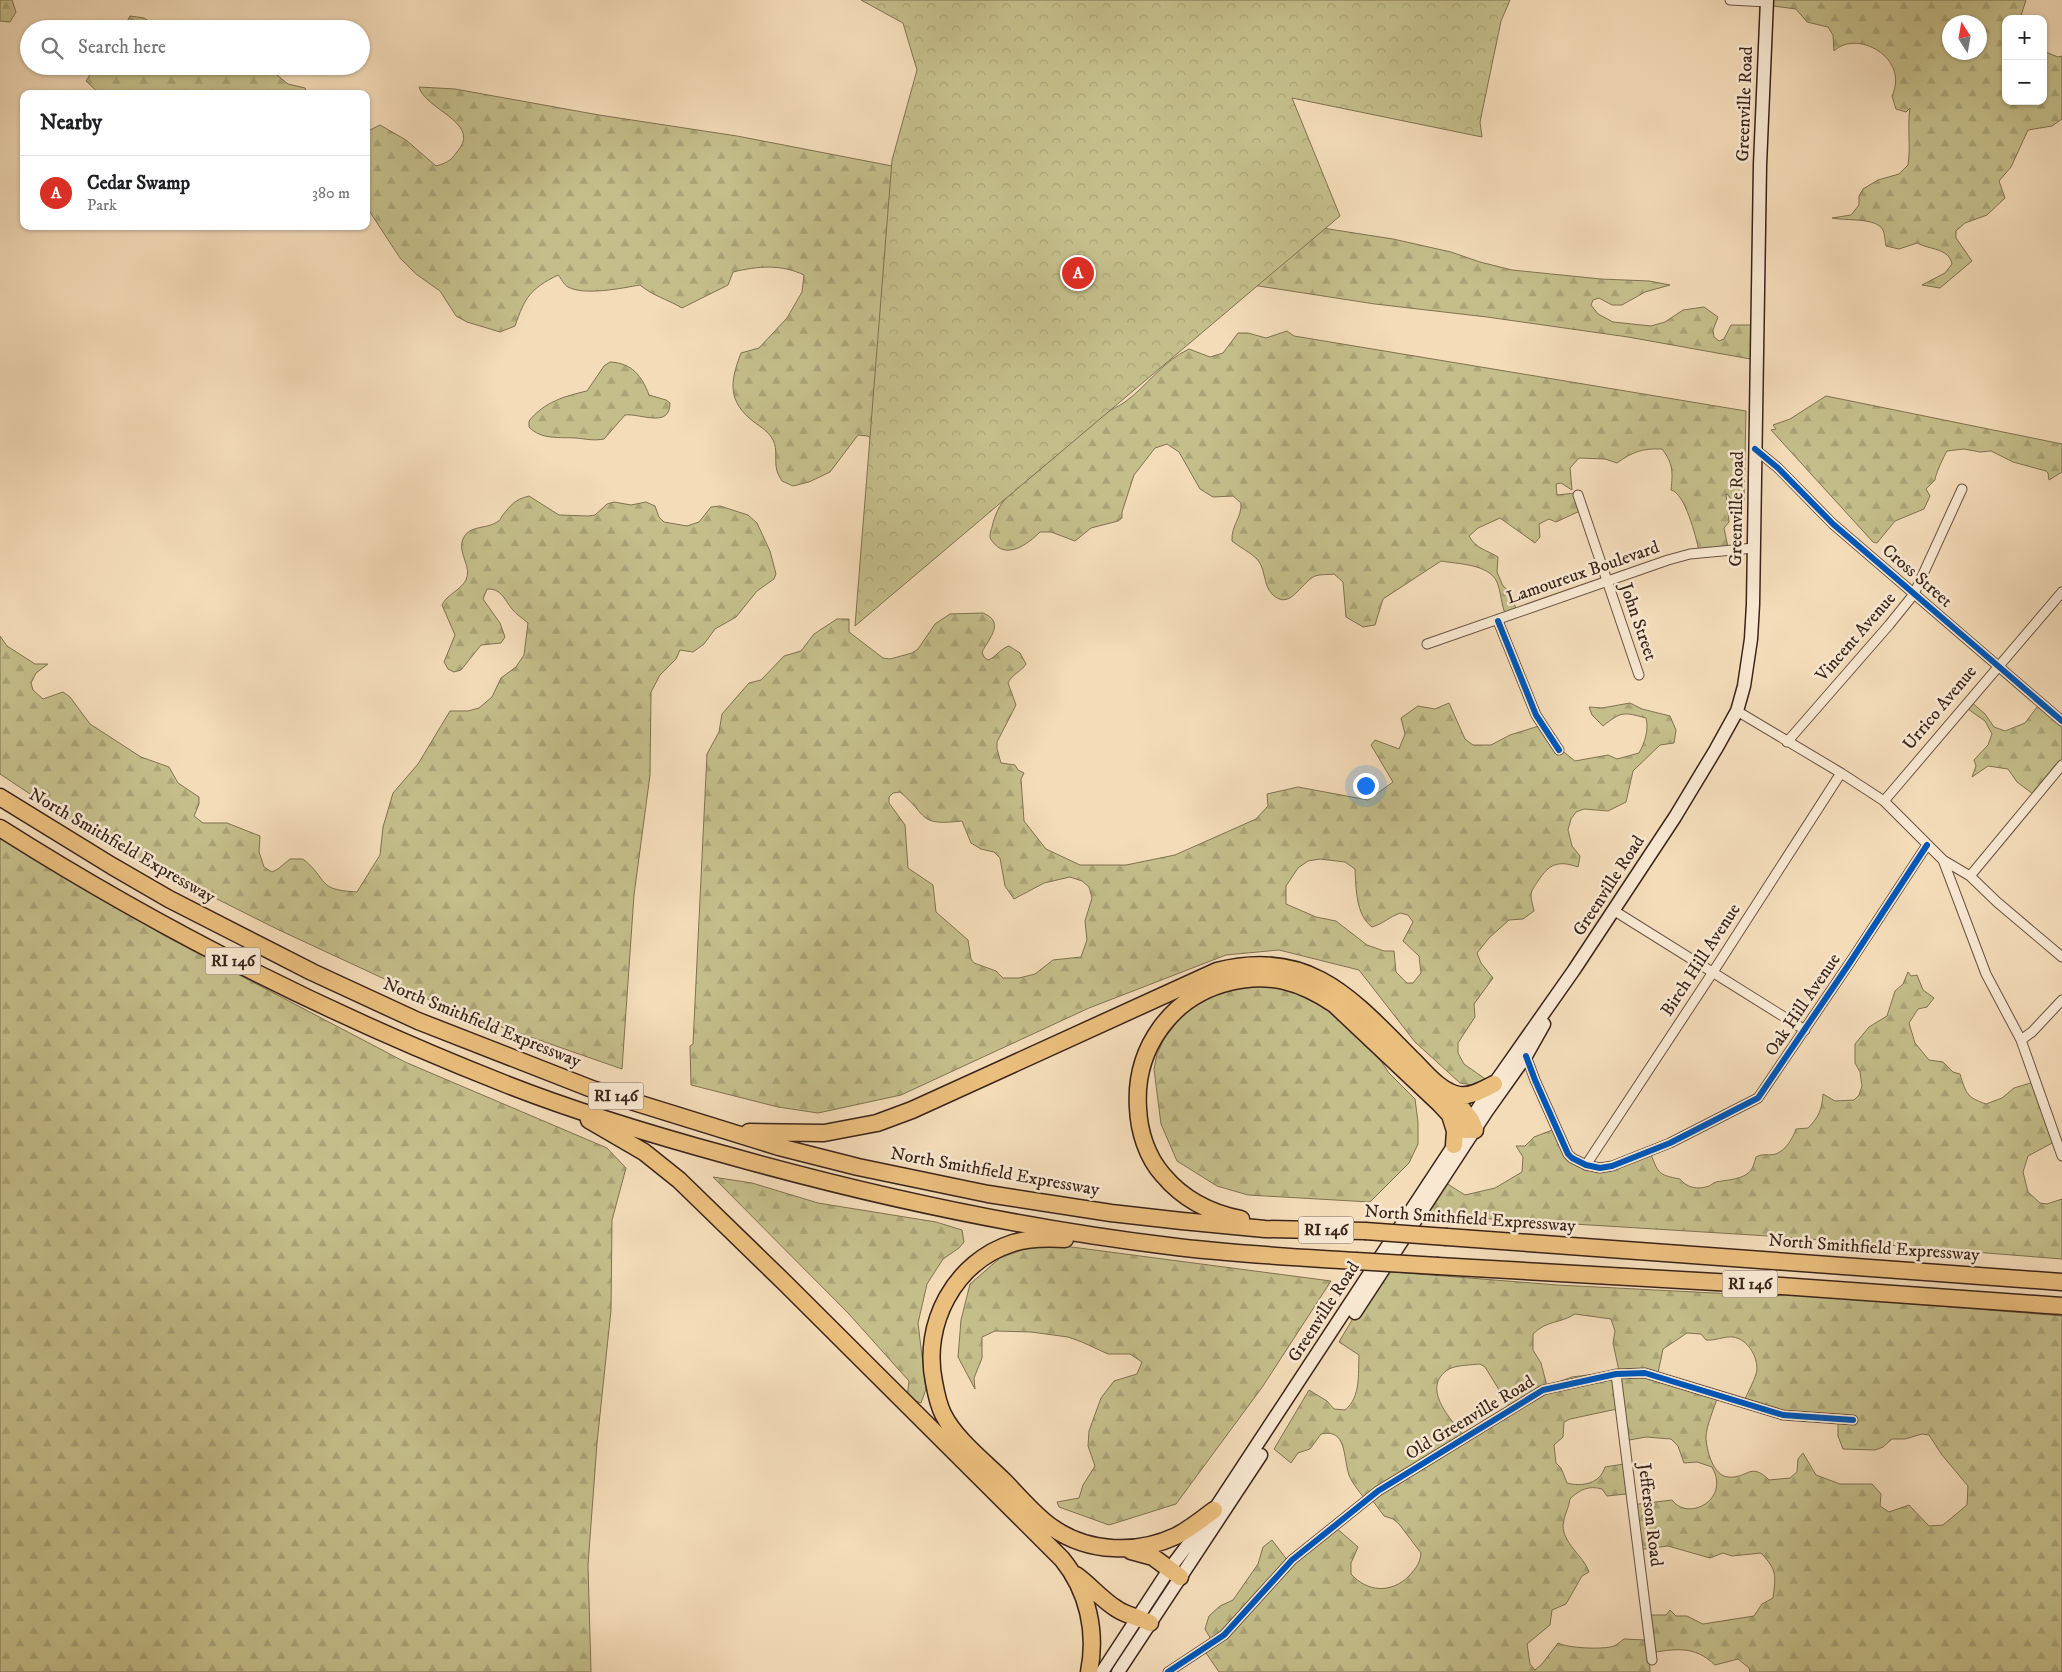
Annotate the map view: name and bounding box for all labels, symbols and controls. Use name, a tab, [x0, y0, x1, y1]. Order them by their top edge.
north arrow	[1942, 15, 1987, 60]
map controls	[2002, 15, 2047, 105]
button: +	[2002, 15, 2047, 60]
search box	[20, 20, 370, 75]
icon: search	[38, 34, 66, 62]
text: Search here	[78, 36, 166, 59]
street label: Greenville Road	[1732, 46, 1758, 162]
button: −	[2002, 60, 2047, 105]
text: Nearby	[40, 110, 102, 136]
text: Cedar Swamp	[87, 172, 190, 195]
text: A	[51, 183, 61, 203]
text: 380 m	[312, 183, 350, 203]
text: Park	[87, 195, 117, 215]
pin: A	[1062, 254, 1094, 292]
street label: Greenville Road	[1725, 451, 1749, 567]
street label: Lamoureux Boulevard	[1504, 537, 1662, 609]
street label: Cross Street	[1877, 540, 1957, 613]
street label: John Street	[1614, 578, 1662, 664]
street label: Vincent Avenue	[1811, 588, 1901, 687]
street label: Urrico Avenue	[1898, 661, 1982, 755]
your location	[1353, 773, 1379, 799]
street label: North Smithfield Expressway	[25, 784, 220, 909]
street label: Greenville Road	[1568, 832, 1650, 940]
street label: Birch Hill Avenue	[1656, 900, 1746, 1020]
road number: RI 146	[206, 948, 260, 974]
street label: Oak Hill Avenue	[1760, 949, 1846, 1061]
street label: North Smithfield Expressway	[380, 973, 585, 1073]
road number: RI 146	[588, 1082, 644, 1110]
street label: North Smithfield Expressway	[889, 1143, 1102, 1201]
street label: North Smithfield Expressway	[1364, 1201, 1577, 1237]
road number: RI 146	[1298, 1216, 1354, 1244]
street label: North Smithfield Expressway	[1768, 1230, 1981, 1266]
street label: Greenville Road	[1283, 1258, 1365, 1366]
road number: RI 146	[1722, 1270, 1778, 1298]
street label: Old Greenville Road	[1402, 1371, 1538, 1465]
street label: Jefferson Road	[1633, 1460, 1667, 1568]

